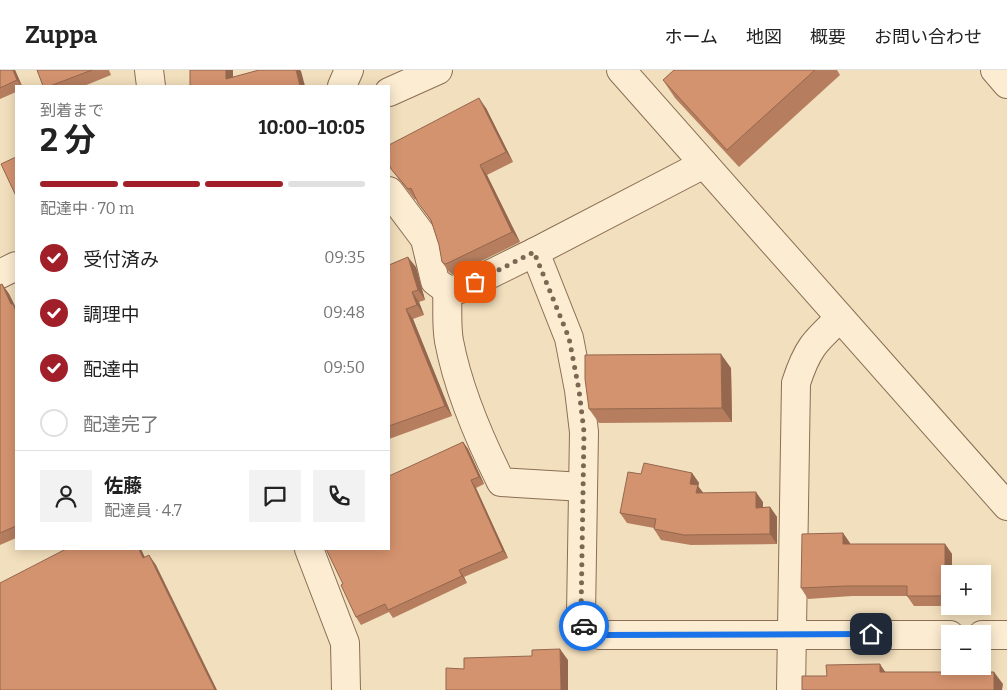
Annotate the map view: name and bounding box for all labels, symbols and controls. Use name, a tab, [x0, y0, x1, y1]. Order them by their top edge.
text: Zuppa	[25, 21, 97, 49]
text: ホーム	[665, 26, 718, 48]
text: 地図	[746, 26, 782, 48]
text: 概要	[810, 26, 846, 48]
text: お問い合わせ	[874, 26, 982, 48]
text: 到着まで	[40, 101, 104, 120]
text: 10:00–10:05	[258, 116, 365, 139]
text: 2 分	[40, 121, 96, 159]
text: 配達中 · 70 m	[40, 199, 134, 218]
icon: check	[40, 244, 68, 272]
text: 受付済み	[83, 248, 159, 271]
text: 09:35	[324, 248, 365, 267]
pin	[454, 261, 496, 303]
icon: bag	[461, 268, 489, 296]
icon: check	[40, 299, 68, 327]
text: 調理中	[83, 303, 140, 326]
text: 09:48	[323, 303, 365, 322]
icon: check	[40, 354, 68, 382]
text: 配達中	[83, 358, 140, 381]
text: 09:50	[323, 358, 365, 377]
text: 配達完了	[83, 413, 159, 436]
button: person	[40, 470, 92, 522]
button: chat	[249, 470, 301, 522]
button: phone	[313, 470, 365, 522]
text: 佐藤	[104, 474, 142, 497]
text: 配達員 · 4.7	[104, 501, 182, 520]
map controls	[941, 565, 991, 675]
button: +	[941, 565, 991, 615]
courier	[559, 601, 609, 651]
icon: car	[570, 612, 598, 640]
pin	[850, 613, 892, 655]
icon: home	[857, 620, 885, 648]
button: −	[941, 625, 991, 675]

